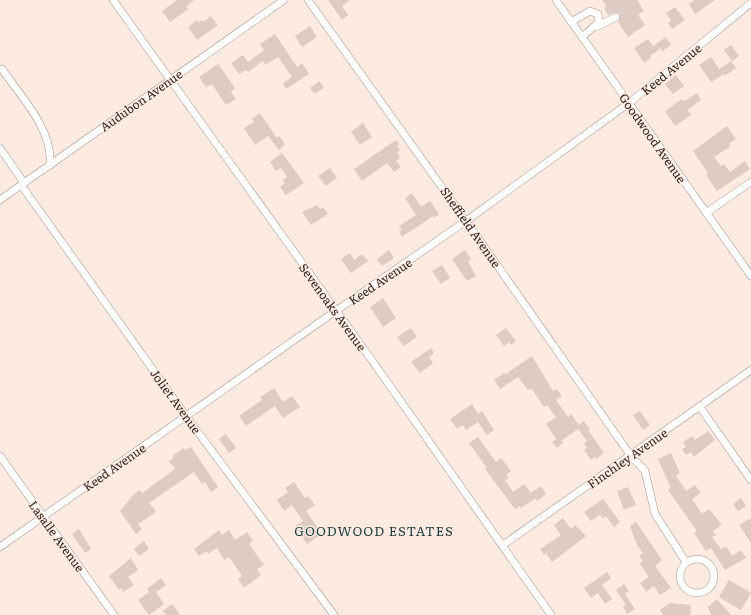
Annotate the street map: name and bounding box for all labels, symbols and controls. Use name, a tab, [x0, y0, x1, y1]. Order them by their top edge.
street label: Keed Avenue	[637, 39, 705, 99]
street label: Audubon Avenue	[96, 65, 186, 135]
street label: Goodwood Avenue	[615, 89, 691, 187]
street label: Sheffield Avenue	[436, 183, 506, 271]
street label: Keed Avenue	[345, 253, 415, 309]
street label: Sevenoaks Avenue	[295, 259, 371, 355]
street label: Joliet Avenue	[146, 365, 206, 437]
street label: Finchley Avenue	[583, 424, 671, 492]
street label: Keed Avenue	[79, 439, 149, 495]
street label: Lasalle Avenue	[25, 496, 89, 576]
district label: GOODWOOD ESTATES	[294, 521, 454, 540]

